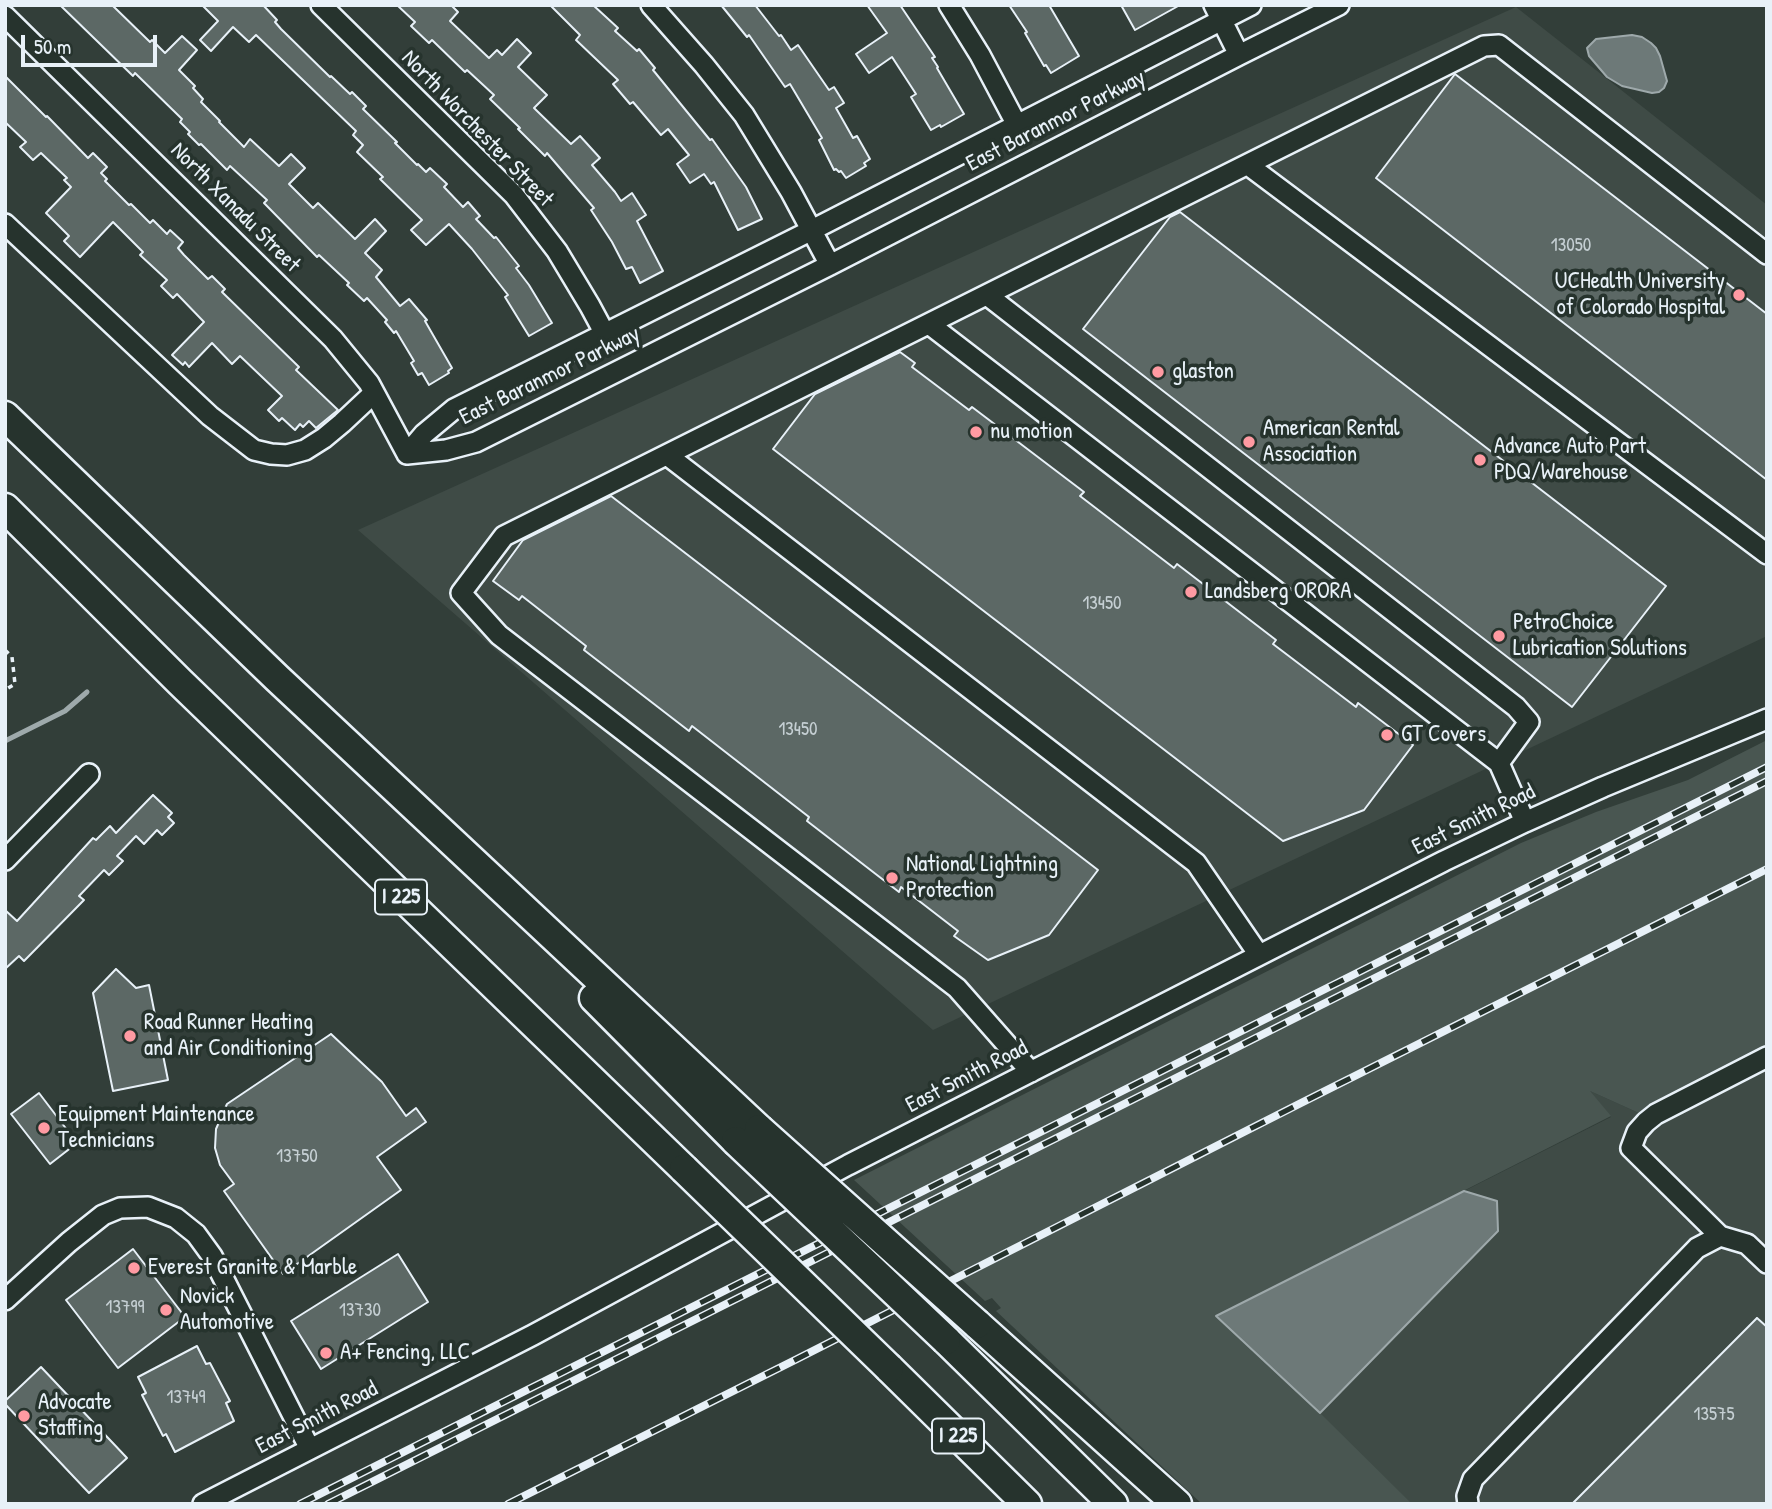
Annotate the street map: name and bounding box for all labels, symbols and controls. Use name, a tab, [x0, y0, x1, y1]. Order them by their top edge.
scale bar	[24, 21, 161, 65]
text: 50 m	[34, 32, 71, 61]
street label: North Worchester Street	[395, 45, 559, 213]
street label: East Baranmor Parkway	[962, 64, 1150, 178]
street label: North Xanadu Street	[164, 137, 306, 279]
house number: 13050	[1551, 235, 1591, 257]
place label: UCHealth University of Colorado Hospital	[1555, 268, 1725, 322]
marker: UCHealth University of Colorado Hospital	[1731, 287, 1747, 303]
street label: East Baranmor Parkway	[455, 320, 645, 432]
place label: glaston	[1172, 358, 1234, 386]
marker: glaston	[1150, 364, 1166, 380]
place label: American Rental Association	[1263, 415, 1400, 469]
place label: nu motion	[990, 418, 1073, 446]
marker: nu motion	[968, 424, 984, 440]
place label: Advance Auto Part PDQ/Warehouse	[1494, 433, 1646, 487]
marker: American Rental Association	[1241, 434, 1257, 450]
marker: Advance Auto Part PDQ/Warehouse	[1472, 452, 1488, 468]
place label: Landsberg ORORA	[1205, 578, 1351, 606]
marker: Landsberg ORORA	[1183, 584, 1199, 600]
house number: 13450	[1082, 593, 1122, 615]
place label: PetroChoice Lubrication Solutions	[1513, 609, 1687, 663]
marker: PetroChoice Lubrication Solutions	[1491, 628, 1507, 644]
house number: 13450	[778, 719, 818, 741]
place label: GT Covers	[1401, 721, 1486, 749]
marker: GT Covers	[1379, 727, 1395, 743]
street label: East Smith Road	[1408, 778, 1540, 862]
place label: National Lightning Protection	[906, 851, 1058, 905]
marker: National Lightning Protection	[884, 870, 900, 886]
road number: I 225	[375, 880, 427, 914]
place label: Road Runner Heating and Air Conditioning	[144, 1009, 313, 1063]
marker: Road Runner Heating and Air Conditioning	[122, 1028, 138, 1044]
street label: East Smith Road	[901, 1034, 1033, 1120]
place label: Equipment Maintenance Technicians	[58, 1101, 255, 1155]
marker: Equipment Maintenance Technicians	[36, 1120, 52, 1136]
house number: 13750	[276, 1146, 318, 1168]
place label: Everest Granite & Marble	[148, 1254, 357, 1282]
marker: Everest Granite & Marble	[126, 1260, 142, 1276]
place label: Novick Automotive	[180, 1283, 274, 1337]
house number: 13799	[106, 1297, 144, 1319]
house number: 13730	[339, 1300, 381, 1322]
marker: Novick Automotive	[158, 1302, 174, 1318]
place label: A+ Fencing, LLC	[340, 1339, 470, 1367]
marker: A+ Fencing, LLC	[318, 1345, 334, 1361]
street label: East Smith Road	[251, 1375, 383, 1461]
house number: 13749	[167, 1387, 205, 1409]
place label: Advocate Staffing	[38, 1389, 112, 1443]
house number: 13575	[1694, 1404, 1734, 1426]
marker: Advocate Staffing	[16, 1408, 32, 1424]
road number: I 225	[932, 1418, 984, 1454]

